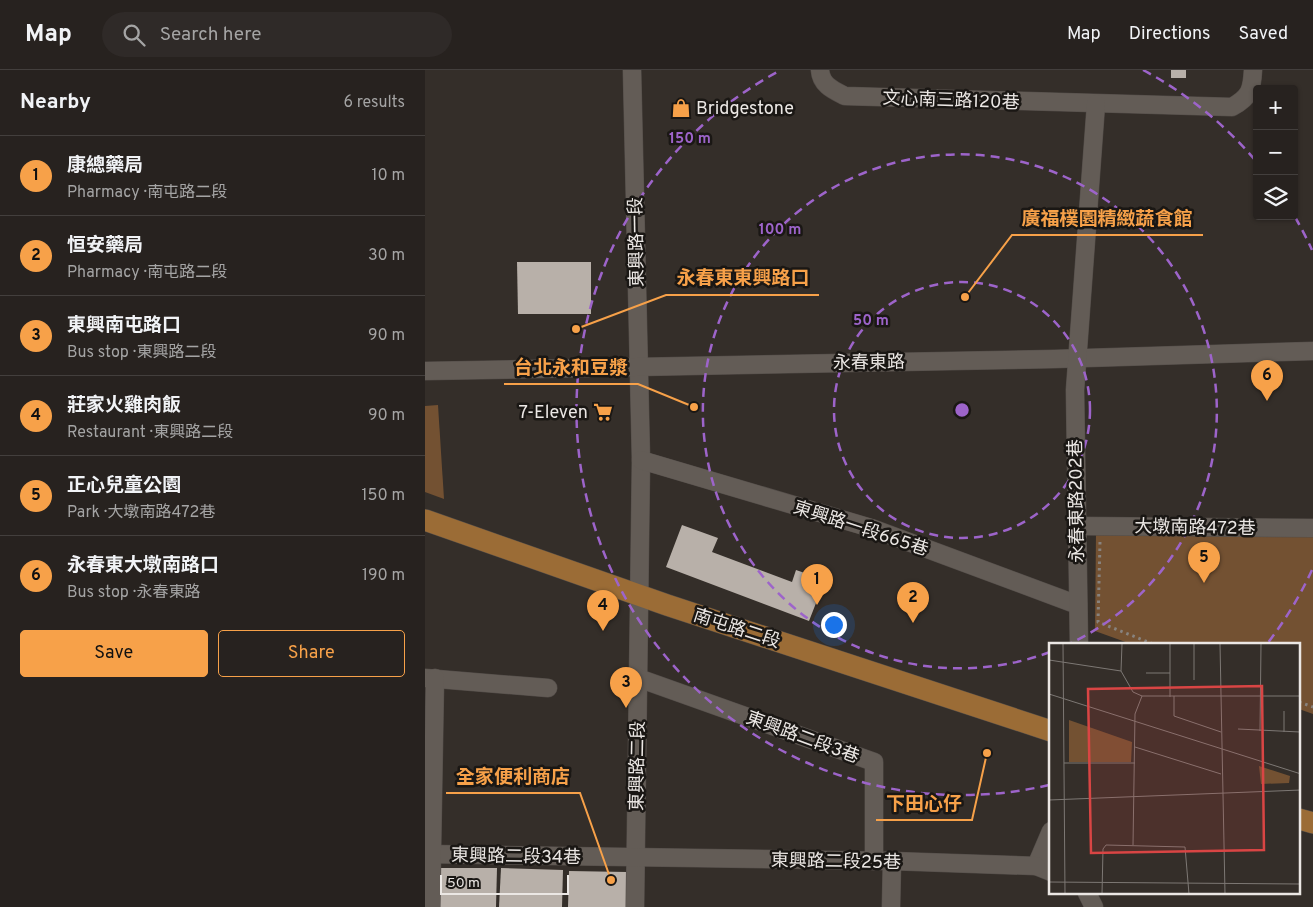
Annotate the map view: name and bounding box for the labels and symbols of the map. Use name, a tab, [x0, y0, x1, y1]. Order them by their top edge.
street label: 文心南三路120巷	[882, 88, 1020, 115]
shop icon: Bridgestone	[670, 97, 692, 119]
place label: Bridgestone	[696, 98, 794, 121]
text: 150 m	[669, 130, 711, 149]
street label: 東興路一段	[625, 197, 650, 287]
callout: 廣福樸園精緻蔬食館	[1012, 201, 1203, 235]
text: 廣福樸園精緻蔬食館	[1021, 208, 1193, 232]
text: 100 m	[759, 221, 801, 240]
callout: 永春東東興路口	[666, 261, 819, 295]
text: 永春東東興路口	[676, 267, 810, 291]
text: 50 m	[853, 312, 889, 331]
callout: 台北永和豆漿	[504, 350, 638, 384]
street label: 永春東路	[833, 351, 905, 376]
text: 台北永和豆漿	[514, 357, 628, 381]
pin: 6	[1251, 360, 1283, 401]
supermarket icon: 7-Eleven	[592, 401, 614, 423]
centre of rings	[953, 401, 971, 419]
place label: 7-Eleven	[519, 402, 588, 425]
street label: 永春東路202巷	[1065, 439, 1090, 563]
street label: 東興路一段665巷	[790, 497, 931, 562]
street label: 大墩南路472巷	[1134, 516, 1256, 541]
pin: 5	[1188, 542, 1220, 583]
pin: 1	[801, 564, 833, 605]
pin: 2	[897, 582, 929, 623]
pin: 4	[587, 590, 619, 631]
street label: 南屯路二段	[690, 605, 783, 654]
your location	[821, 612, 847, 638]
inset map	[1049, 643, 1301, 894]
pin: 3	[610, 667, 642, 708]
street label: 東興路二段3巷	[743, 707, 862, 770]
street label: 東興路二段	[626, 721, 651, 811]
callout: 全家便利商店	[446, 759, 580, 793]
text: 全家便利商店	[456, 766, 570, 790]
callout: 下田心仔	[876, 786, 972, 820]
text: 下田心仔	[886, 793, 962, 817]
street label: 東興路二段34巷	[451, 845, 581, 870]
street label: 東興路二段25巷	[771, 850, 901, 875]
scale bar	[440, 872, 569, 895]

